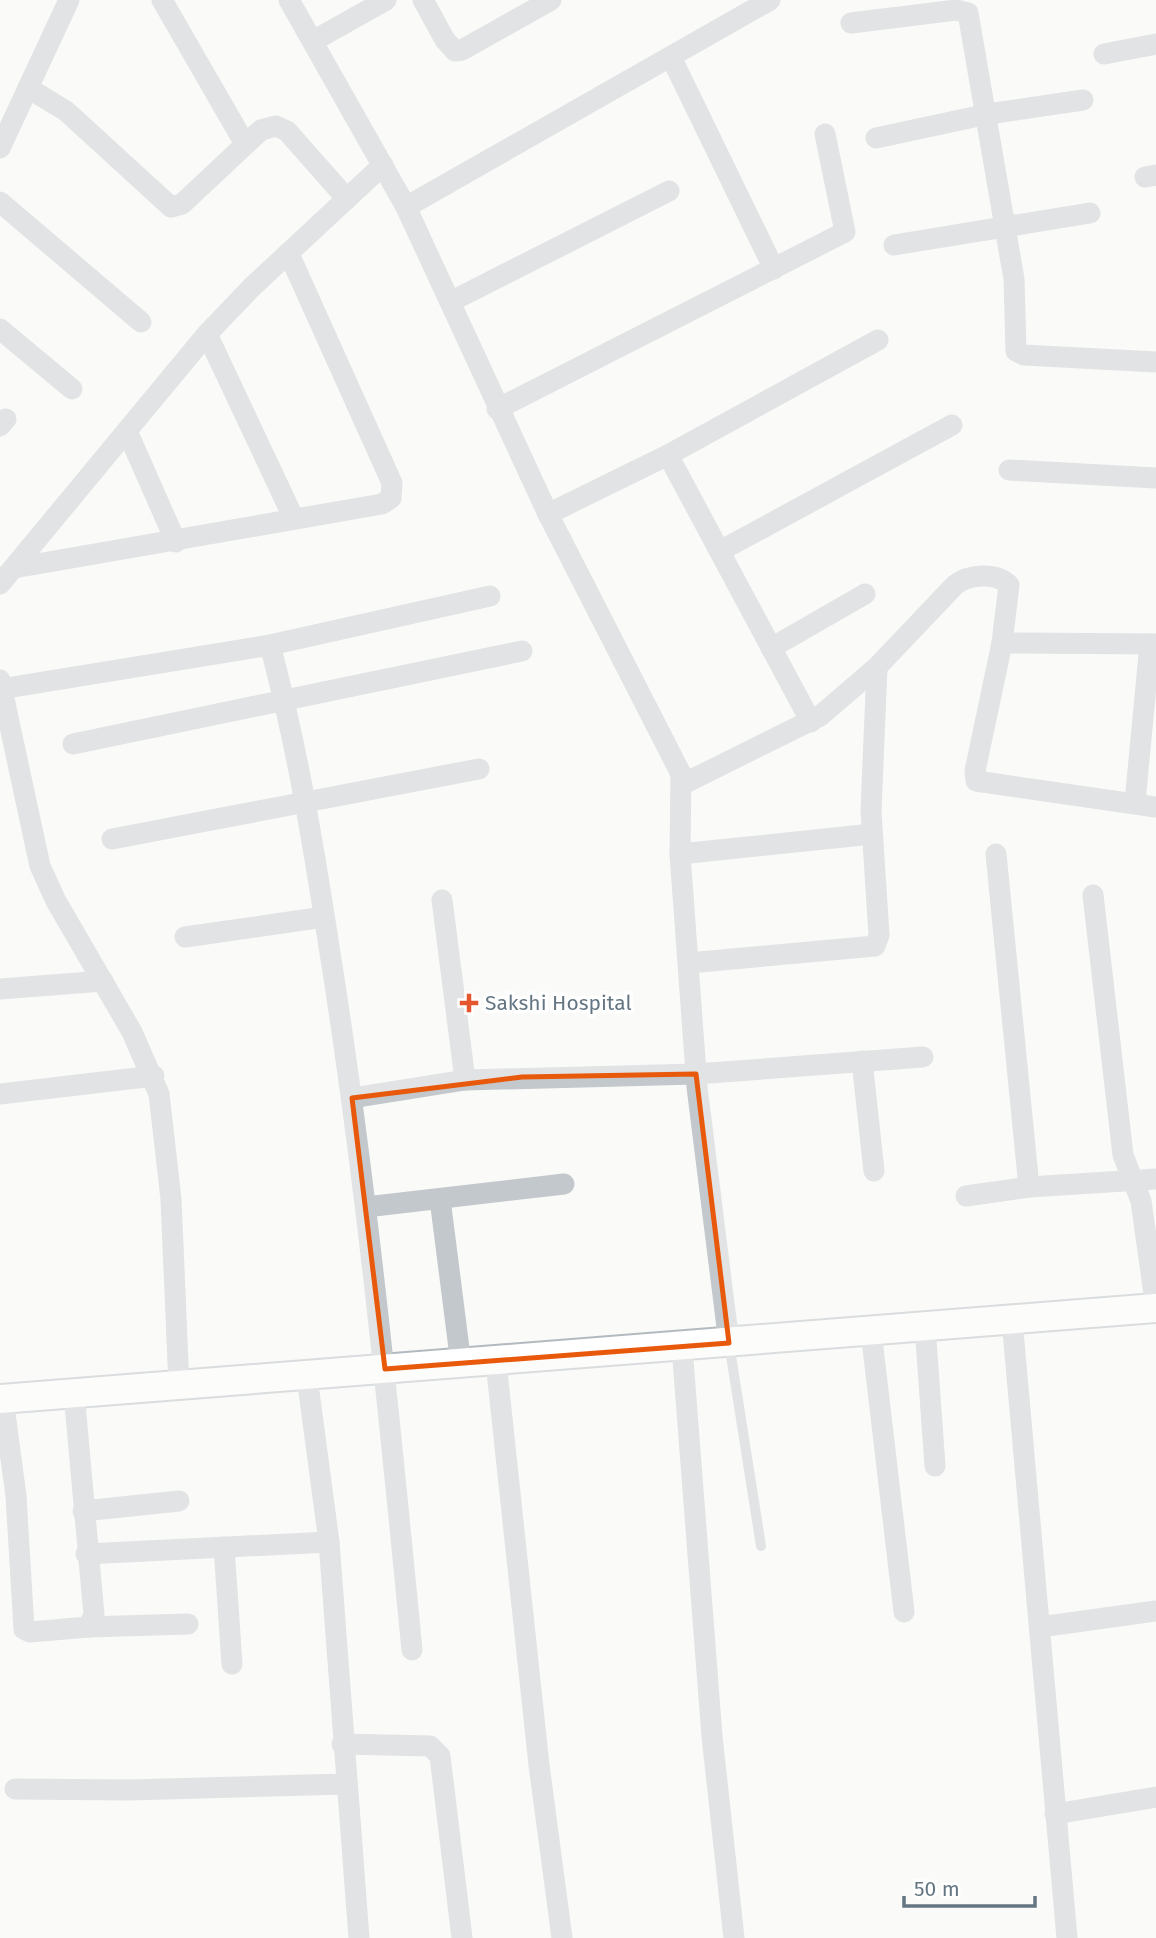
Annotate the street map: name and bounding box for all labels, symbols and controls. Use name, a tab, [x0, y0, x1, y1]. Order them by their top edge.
place label: Sakshi Hospital	[485, 990, 632, 1016]
marker: Sakshi Hospital	[459, 993, 479, 1013]
scale bar	[904, 1864, 1035, 1908]
text: 50 m	[914, 1876, 960, 1902]

